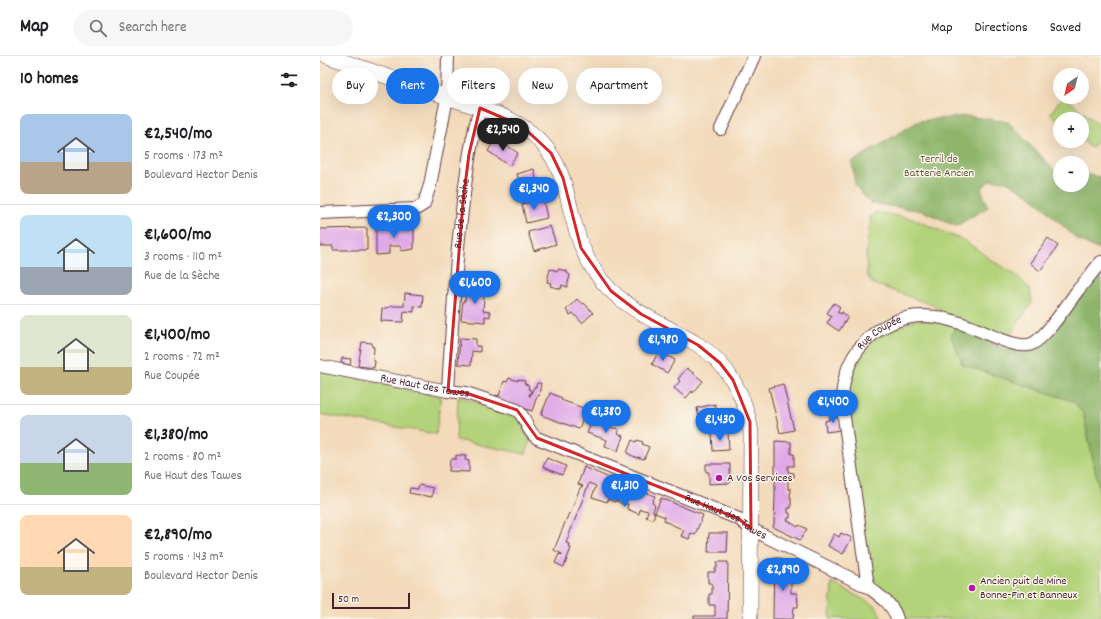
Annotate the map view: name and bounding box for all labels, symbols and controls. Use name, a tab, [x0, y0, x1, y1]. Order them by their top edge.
search box	[73, 10, 353, 46]
text: Map	[20, 14, 49, 41]
icon: search	[87, 17, 109, 39]
text: Search here	[119, 17, 187, 39]
text: Map	[931, 18, 953, 38]
text: Directions	[975, 18, 1028, 38]
text: Saved	[1050, 18, 1081, 38]
text: 10 homes	[20, 68, 79, 92]
chip: Buy	[332, 68, 378, 104]
chip: Rent	[386, 68, 439, 104]
chip: Filters	[447, 68, 510, 104]
chip: New	[518, 68, 568, 104]
chip: Apartment	[576, 68, 662, 104]
north arrow	[1053, 68, 1089, 104]
map controls	[1053, 68, 1089, 192]
icon: filters	[278, 69, 300, 91]
button: +	[1053, 112, 1089, 148]
pin: €2,540	[470, 118, 536, 152]
text: €2,540	[486, 121, 520, 140]
text: €2,540/mo	[144, 123, 212, 147]
icon: home	[52, 130, 100, 178]
text: 5 rooms · 173 m²	[144, 147, 223, 166]
park label: Terril de Batterie Ancien	[904, 151, 974, 182]
button: −	[1053, 156, 1089, 192]
text: Boulevard Hector Denis	[144, 166, 258, 185]
pin: €1,340	[501, 177, 567, 211]
street label: Rue de la Sèche	[449, 178, 474, 249]
text: €1,340	[519, 180, 549, 199]
pin: €2,300	[361, 205, 427, 239]
text: €2,300	[376, 208, 412, 227]
text: €1,600/mo	[144, 224, 211, 248]
icon: home	[52, 231, 100, 279]
text: 3 rooms · 110 m²	[144, 248, 222, 267]
text: Rue de la Sèche	[144, 267, 220, 286]
pin: €1,600	[442, 271, 508, 305]
text: €1,600	[458, 274, 492, 293]
street label: Rue Coupée	[853, 311, 904, 354]
text: €1,400/mo	[144, 324, 210, 348]
pin: €1,980	[630, 328, 696, 362]
icon: home	[52, 331, 100, 379]
text: €1,980	[648, 331, 678, 350]
text: 2 rooms · 72 m²	[144, 348, 220, 367]
text: Rue Coupée	[144, 367, 200, 386]
street label: Rue Haut des Tawes	[379, 369, 472, 402]
pin: €1,400	[800, 390, 866, 424]
text: €1,400	[817, 393, 849, 412]
pin: €1,380	[573, 400, 639, 434]
text: €1,380	[591, 403, 621, 422]
pin: €1,430	[687, 408, 753, 442]
text: €1,430	[705, 411, 735, 430]
text: €1,380/mo	[144, 424, 208, 448]
icon: home	[52, 431, 100, 479]
text: 2 rooms · 80 m²	[144, 448, 221, 467]
text: Rue Haut des Tawes	[144, 467, 242, 486]
place label: A Vos Services	[727, 470, 793, 487]
marker: A Vos Services	[714, 473, 724, 483]
pin: €1,310	[592, 474, 658, 508]
text: €1,310	[611, 477, 639, 496]
street label: Rue Haut des Tawes	[682, 490, 770, 544]
text: €2,890/mo	[144, 524, 212, 548]
icon: home	[52, 531, 100, 579]
text: 5 rooms · 143 m²	[144, 548, 223, 567]
pin: €2,890	[750, 558, 816, 592]
text: €2,890	[766, 561, 800, 580]
text: Boulevard Hector Denis	[144, 567, 258, 586]
place label: Ancien puit de Mine Bonne-Fin et Banneux	[980, 573, 1078, 604]
marker: Ancien puit de Mine Bonne-Fin et Banneux	[967, 583, 977, 593]
scale bar	[332, 591, 410, 610]
text: 50 m	[338, 592, 359, 608]

